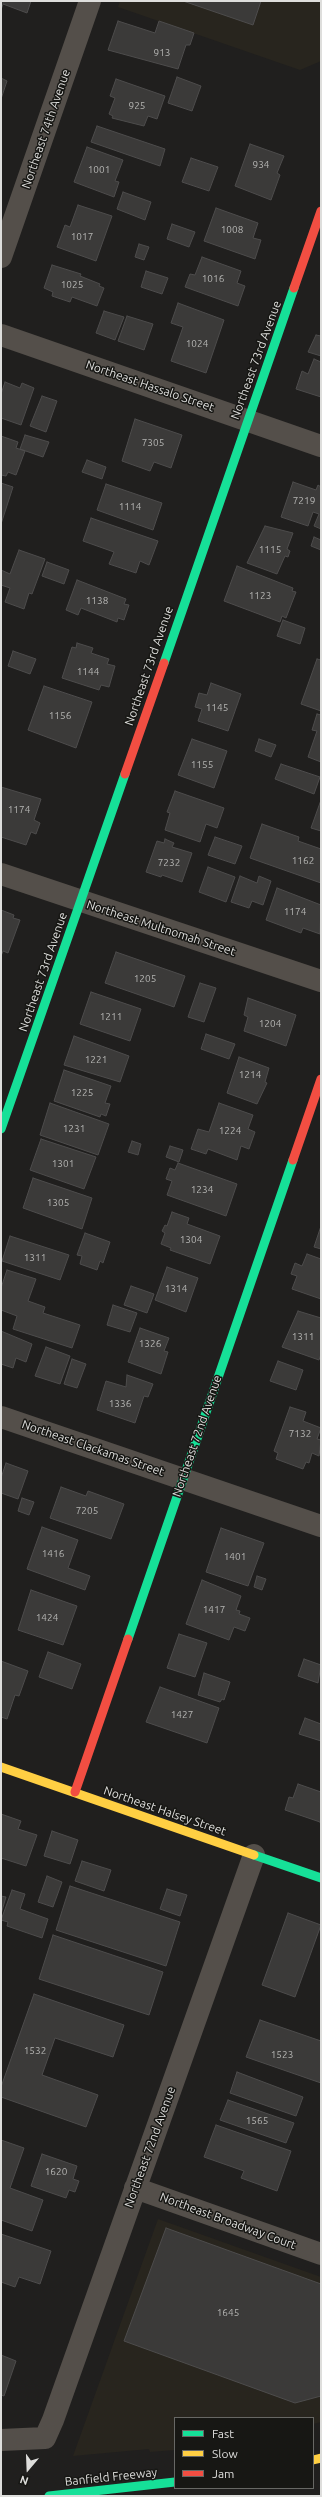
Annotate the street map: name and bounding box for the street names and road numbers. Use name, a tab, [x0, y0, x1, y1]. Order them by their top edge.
street label: Northeast 74th Avenue	[19, 67, 73, 191]
street label: Northeast 73rd Avenue	[228, 299, 284, 421]
street label: Northeast Hassalo Street	[84, 357, 216, 415]
street label: Northeast 73rd Avenue	[122, 604, 176, 728]
street label: Northeast Multnomah Street	[85, 897, 237, 959]
street label: Northeast 73rd Avenue	[16, 910, 70, 1034]
street label: Northeast 72nd Avenue	[169, 1373, 225, 1499]
street label: Northeast Clackamas Street	[20, 1417, 166, 1479]
street label: Northeast Halsey Street	[102, 1783, 228, 1839]
street label: Northeast 72nd Avenue	[121, 2085, 179, 2209]
street label: Northeast Broadway Court	[158, 2190, 298, 2252]
street label: Banfield Freeway	[64, 2465, 158, 2489]

